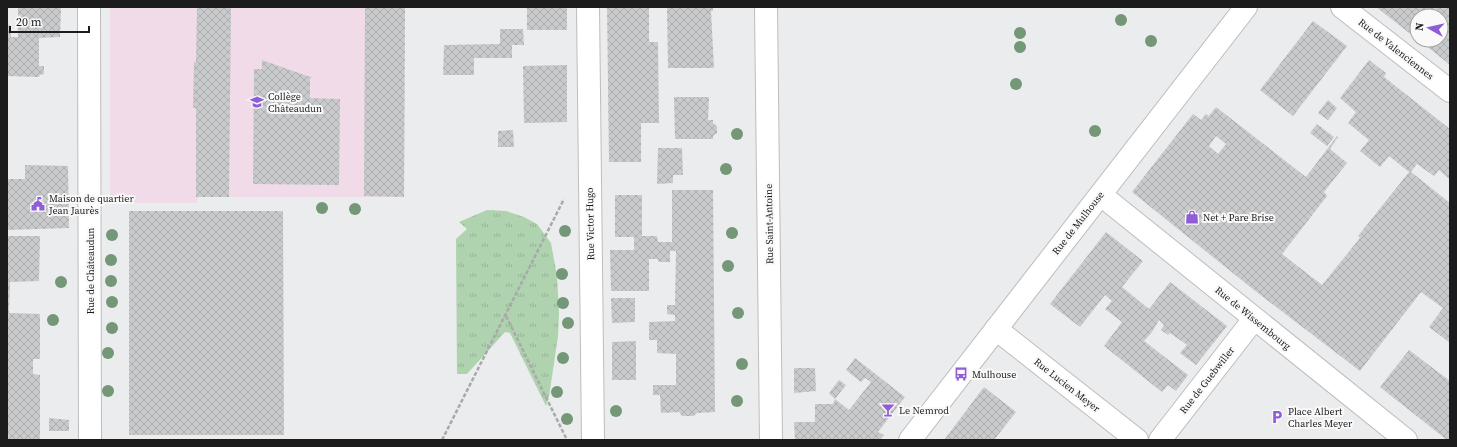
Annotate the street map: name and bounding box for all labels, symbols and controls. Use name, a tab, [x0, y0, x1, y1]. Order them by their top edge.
scale bar	[10, 8, 89, 34]
north arrow	[1409, 8, 1449, 48]
text: 20 m	[16, 14, 42, 30]
street label: Rue de Valenciennes	[1356, 16, 1436, 82]
text: N	[1412, 22, 1428, 32]
place label: Collège Châteaudun	[268, 90, 322, 115]
school or university icon: Collège Châteaudun	[249, 94, 265, 110]
street label: Rue Saint-Antoine	[762, 184, 776, 264]
street label: Rue Victor Hugo	[583, 187, 597, 261]
street label: Rue de Mulhouse	[1049, 189, 1107, 257]
place label: Maison de quartier Jean Jaurès	[48, 192, 134, 217]
public building icon: Maison de quartier Jean Jaurès	[30, 196, 46, 212]
shop icon: Net + Pare Brise	[1184, 209, 1200, 225]
place label: Net + Pare Brise	[1203, 211, 1274, 224]
street label: Rue de Châteaudun	[84, 228, 97, 314]
street label: Rue de Wissembourg	[1212, 283, 1294, 353]
street label: Rue de Guebwiller	[1177, 343, 1238, 416]
street label: Rue Lucien Meyer	[1031, 355, 1103, 415]
bus stop icon: Mulhouse	[953, 366, 969, 382]
place label: Mulhouse	[972, 368, 1016, 381]
bar icon: Le Nemrod	[880, 402, 896, 418]
place label: Le Nemrod	[899, 404, 949, 417]
place label: Place Albert Charles Meyer	[1288, 405, 1353, 430]
parking icon: Place Albert Charles Meyer	[1269, 409, 1285, 425]

